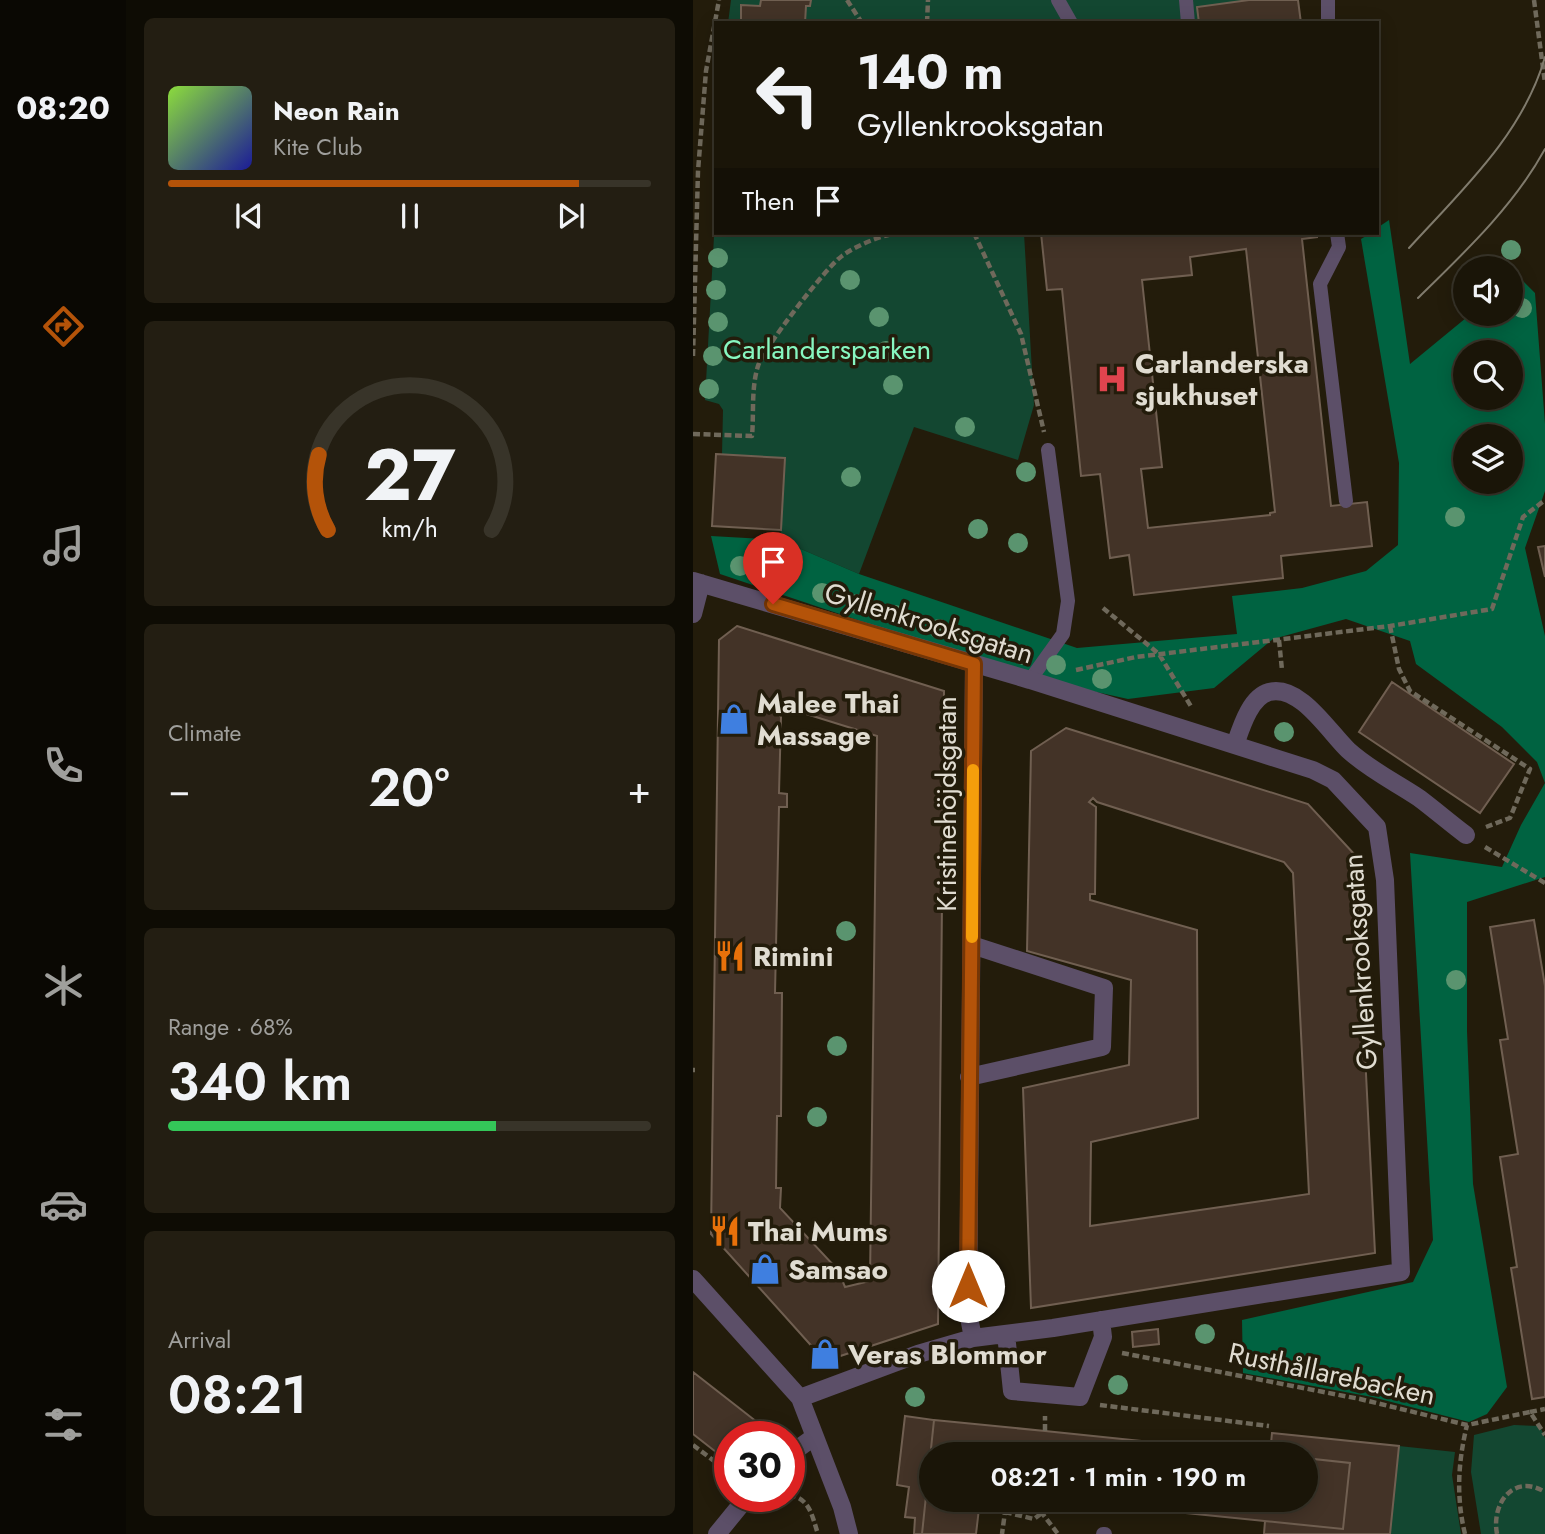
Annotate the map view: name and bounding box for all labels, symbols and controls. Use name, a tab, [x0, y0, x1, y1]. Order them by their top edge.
text: 140 m	[857, 37, 1003, 107]
icon: left	[742, 49, 833, 140]
text: 08:20	[16, 85, 110, 131]
text: Neon Rain	[273, 92, 400, 130]
text: Gyllenkrooksgatan	[857, 102, 1104, 148]
text: Kite Club	[273, 130, 362, 164]
text: Then	[742, 182, 795, 220]
icon: arrive	[809, 182, 847, 220]
icon: previous	[230, 197, 268, 235]
icon: pause	[391, 197, 429, 235]
icon: next	[552, 197, 590, 235]
map controls	[1453, 256, 1523, 494]
button: sound	[1453, 256, 1523, 326]
icon: directions	[39, 302, 88, 351]
park label: Carlandersparken	[723, 329, 931, 370]
button: search	[1453, 340, 1523, 410]
place label: Carlanderska sjukhuset	[1135, 343, 1309, 416]
hospital icon: Carlanderska sjukhuset	[1095, 362, 1129, 396]
text: 27	[364, 422, 455, 527]
button: layers	[1453, 424, 1523, 494]
text: km/h	[381, 510, 438, 546]
icon: music	[39, 521, 88, 570]
pin	[743, 532, 803, 604]
icon: arrive	[754, 543, 792, 581]
street label: Gyllenkrooksgatan	[820, 572, 1038, 674]
place label: Malee Thai Massage	[757, 683, 900, 756]
street label: Kristinehöjdsgatan	[926, 696, 967, 912]
shop icon: Malee Thai Massage	[717, 702, 751, 736]
text: Climate	[168, 716, 241, 750]
icon: phone	[39, 741, 88, 790]
text: 20°	[368, 750, 450, 826]
text: −	[168, 762, 190, 817]
text: +	[628, 762, 651, 817]
street label: Gyllenkrooksgatan	[1332, 853, 1388, 1071]
place label: Rimini	[753, 936, 833, 977]
restaurant icon: Rimini	[713, 939, 747, 973]
icon: climate	[39, 961, 88, 1010]
text: Range · 68%	[168, 1010, 293, 1044]
text: 340 km	[168, 1044, 352, 1120]
icon: car	[39, 1180, 88, 1229]
place label: Thai Mums	[748, 1211, 888, 1252]
restaurant icon: Thai Mums	[708, 1214, 742, 1248]
place label: Samsao	[788, 1249, 888, 1290]
position arrow	[931, 1249, 1005, 1323]
shop icon: Samsao	[748, 1252, 782, 1286]
text: Arrival	[168, 1323, 231, 1357]
street label: Rusthållarebacken	[1225, 1332, 1439, 1416]
place label: Veras Blommor	[847, 1334, 1047, 1375]
shop icon: Veras Blommor	[808, 1337, 842, 1371]
text: 08:21	[168, 1357, 307, 1433]
icon: filters	[39, 1400, 88, 1449]
speed limit sign: 30	[714, 1421, 805, 1512]
text: 08:21 · 1 min · 190 m	[991, 1458, 1246, 1496]

